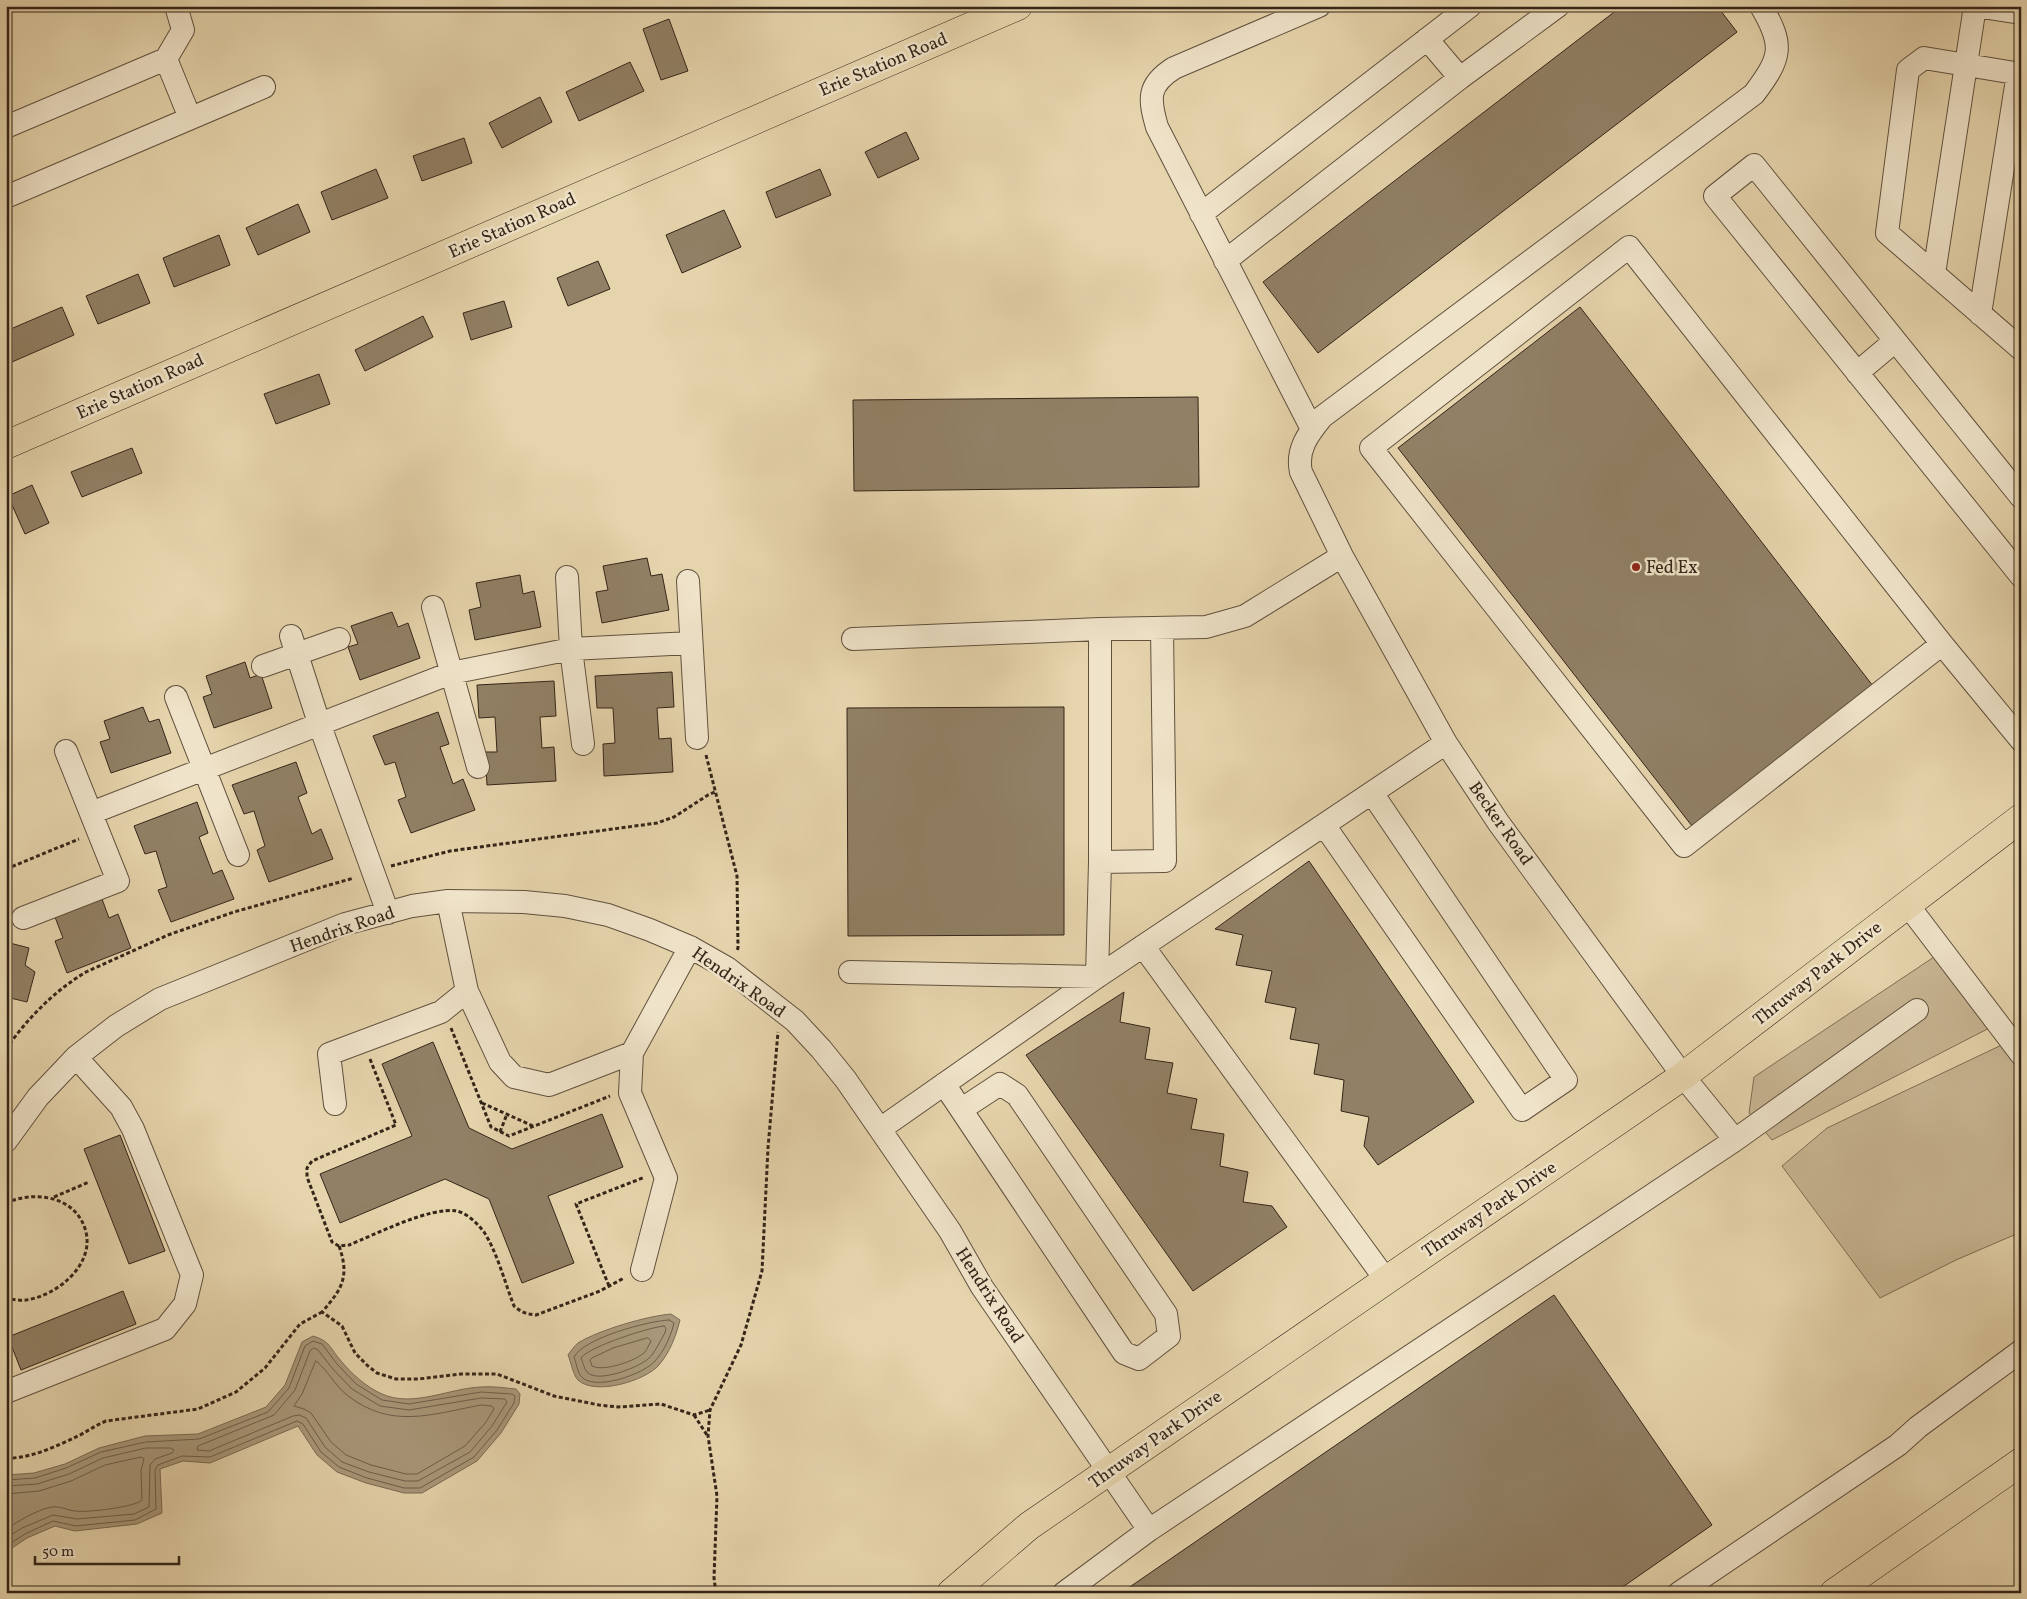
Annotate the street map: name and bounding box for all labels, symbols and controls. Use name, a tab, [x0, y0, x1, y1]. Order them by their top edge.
street label: Erie Station Road	[816, 27, 952, 104]
street label: Erie Station Road	[445, 187, 580, 266]
street label: Erie Station Road	[73, 348, 208, 427]
place label: Fed Ex	[1646, 556, 1698, 581]
marker: Fed Ex	[1630, 561, 1642, 573]
street label: Becker Road	[1462, 777, 1538, 871]
street label: Hendrix Road	[287, 901, 398, 960]
street label: Thruway Park Drive	[1748, 916, 1888, 1033]
street label: Hendrix Road	[686, 942, 790, 1025]
street label: Thruway Park Drive	[1418, 1156, 1562, 1265]
street label: Hendrix Road	[948, 1243, 1029, 1349]
street label: Thruway Park Drive	[1084, 1385, 1228, 1496]
scale bar	[35, 1534, 179, 1566]
text: 50 m	[42, 1542, 74, 1563]

